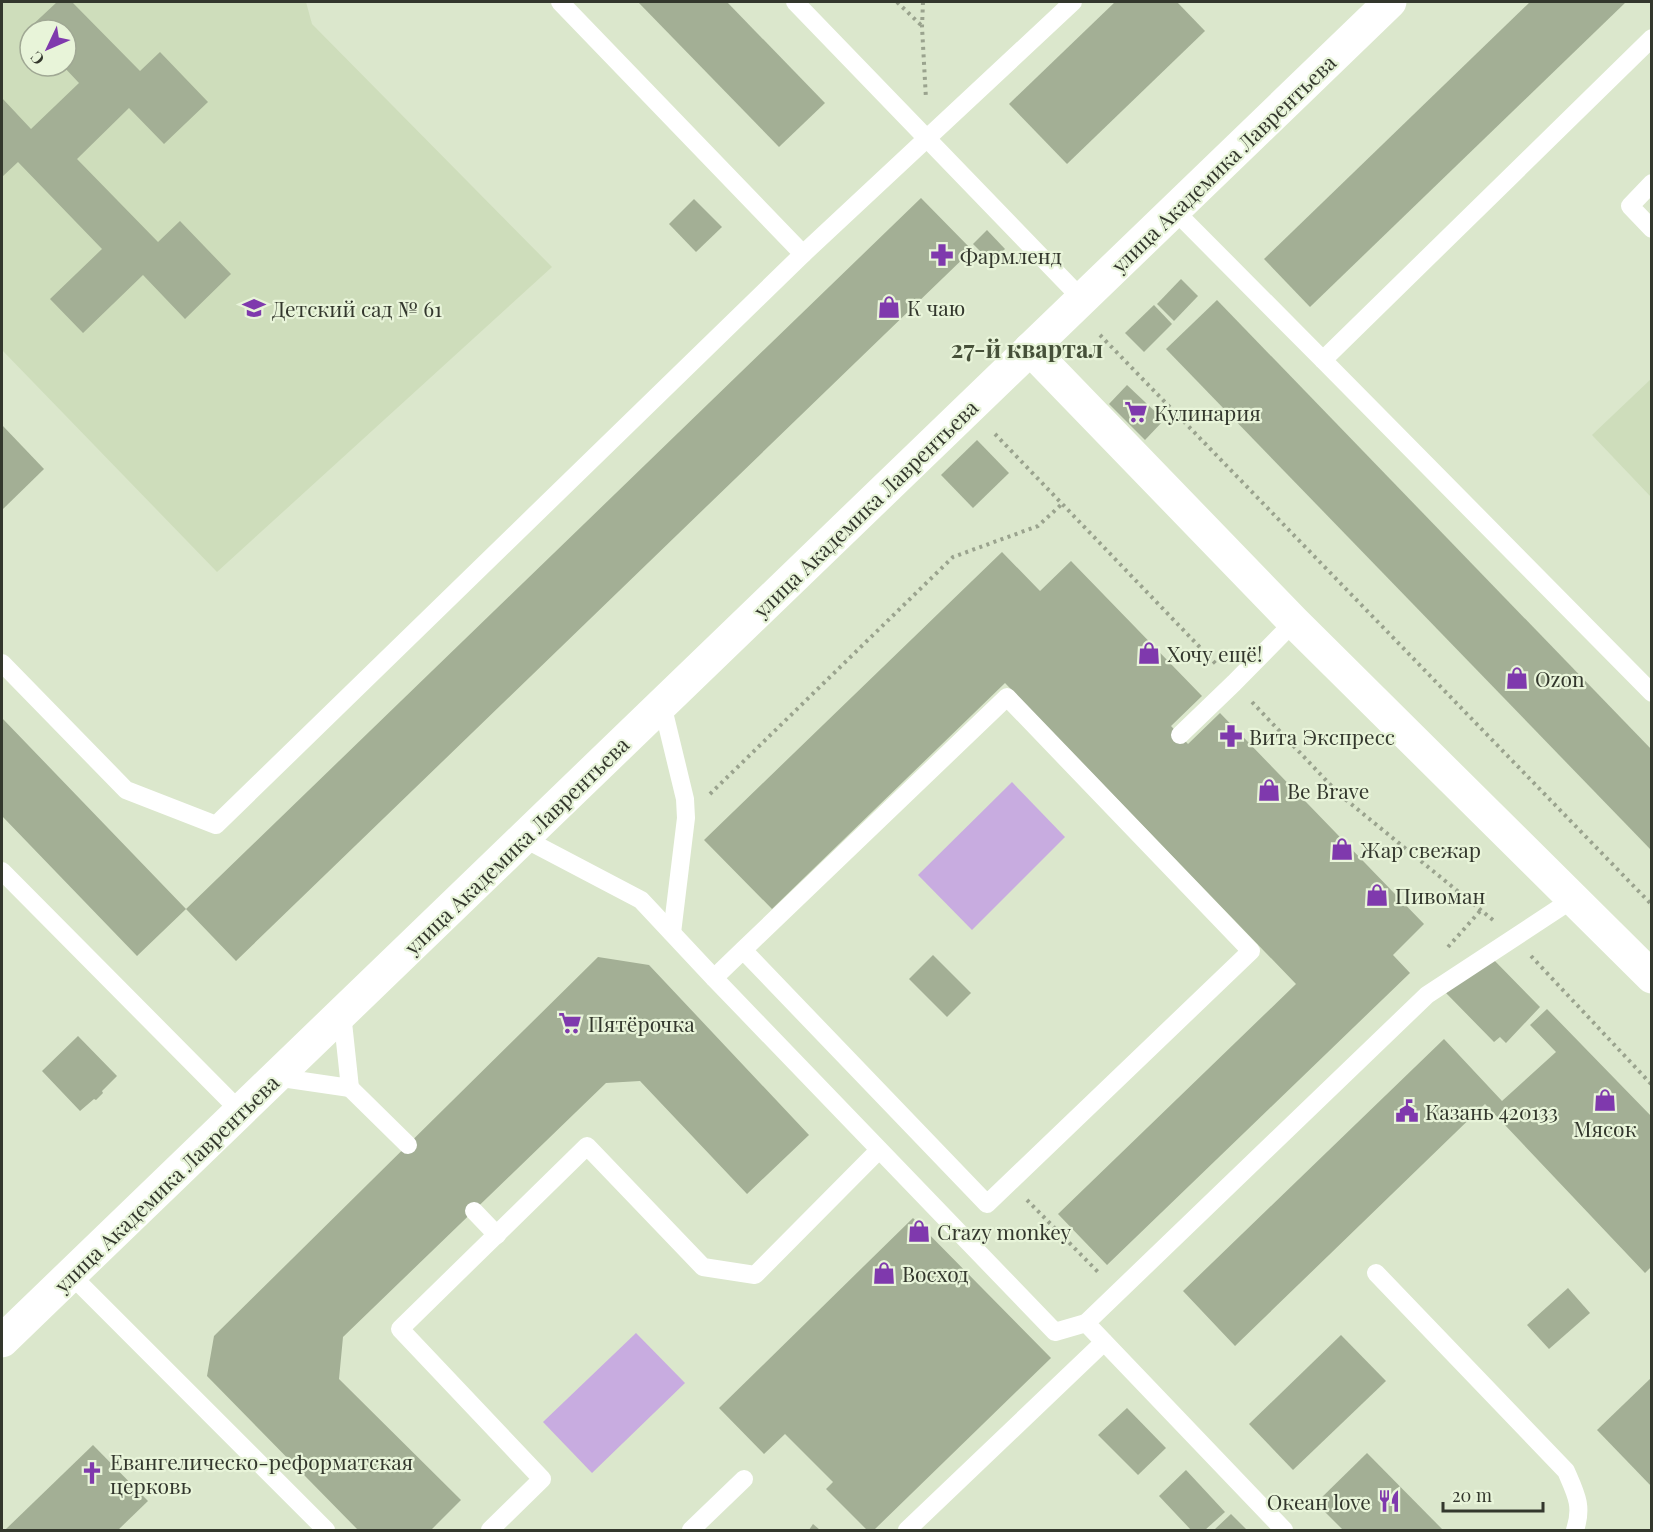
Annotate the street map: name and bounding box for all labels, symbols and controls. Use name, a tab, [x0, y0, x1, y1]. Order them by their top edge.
north arrow	[18, 18, 78, 78]
text: С	[25, 47, 48, 70]
street label: улица Академика Лаврентьева	[1104, 48, 1342, 279]
place label: Фармленд	[960, 241, 1062, 269]
pharmacy icon: Фармленд	[929, 242, 955, 268]
place label: К чаю	[907, 293, 965, 321]
place label: Детский сад № 61	[272, 294, 442, 322]
shop icon: К чаю	[876, 294, 902, 320]
school or university icon: Детский сад № 61	[241, 295, 267, 321]
district label: 27-й квартал	[951, 332, 1103, 364]
street label: улица Академика Лаврентьева	[746, 393, 984, 624]
place label: Кулинария	[1154, 398, 1261, 426]
supermarket icon: Кулинария	[1123, 399, 1149, 425]
place label: Хочу ещё!	[1167, 639, 1263, 667]
shop icon: Хочу ещё!	[1136, 640, 1162, 666]
place label: Ozon	[1535, 664, 1585, 692]
shop icon: Ozon	[1504, 665, 1530, 691]
place label: Вита Экспресс	[1249, 722, 1395, 750]
pharmacy icon: Вита Экспресс	[1218, 723, 1244, 749]
street label: улица Академика Лаврентьева	[397, 730, 635, 961]
place label: Be Brave	[1287, 776, 1369, 804]
shop icon: Be Brave	[1256, 777, 1282, 803]
place label: Жар свежар	[1360, 835, 1481, 863]
shop icon: Жар свежар	[1329, 836, 1355, 862]
place label: Пивоман	[1395, 881, 1485, 909]
shop icon: Пивоман	[1364, 882, 1390, 908]
place label: Пятёрочка	[588, 1009, 695, 1037]
supermarket icon: Пятёрочка	[557, 1010, 583, 1036]
street label: улица Академика Лаврентьева	[47, 1068, 285, 1299]
shop icon: Мясок	[1592, 1087, 1618, 1113]
place label: Казань 420133	[1425, 1097, 1558, 1125]
public building icon: Казань 420133	[1394, 1098, 1420, 1124]
place label: Мясок	[1573, 1114, 1637, 1142]
place label: Crazy monkey	[937, 1217, 1072, 1245]
shop icon: Crazy monkey	[906, 1218, 932, 1244]
place label: Восход	[902, 1259, 969, 1287]
shop icon: Восход	[871, 1260, 897, 1286]
place label: Евангелическо-реформатская церковь	[110, 1447, 413, 1499]
church icon: Евангелическо-реформатская церковь	[79, 1460, 105, 1486]
scale bar	[1443, 1475, 1544, 1513]
text: 20 m	[1452, 1483, 1492, 1507]
place label: Океан love	[1267, 1487, 1371, 1515]
restaurant icon: Океан love	[1376, 1488, 1402, 1514]

